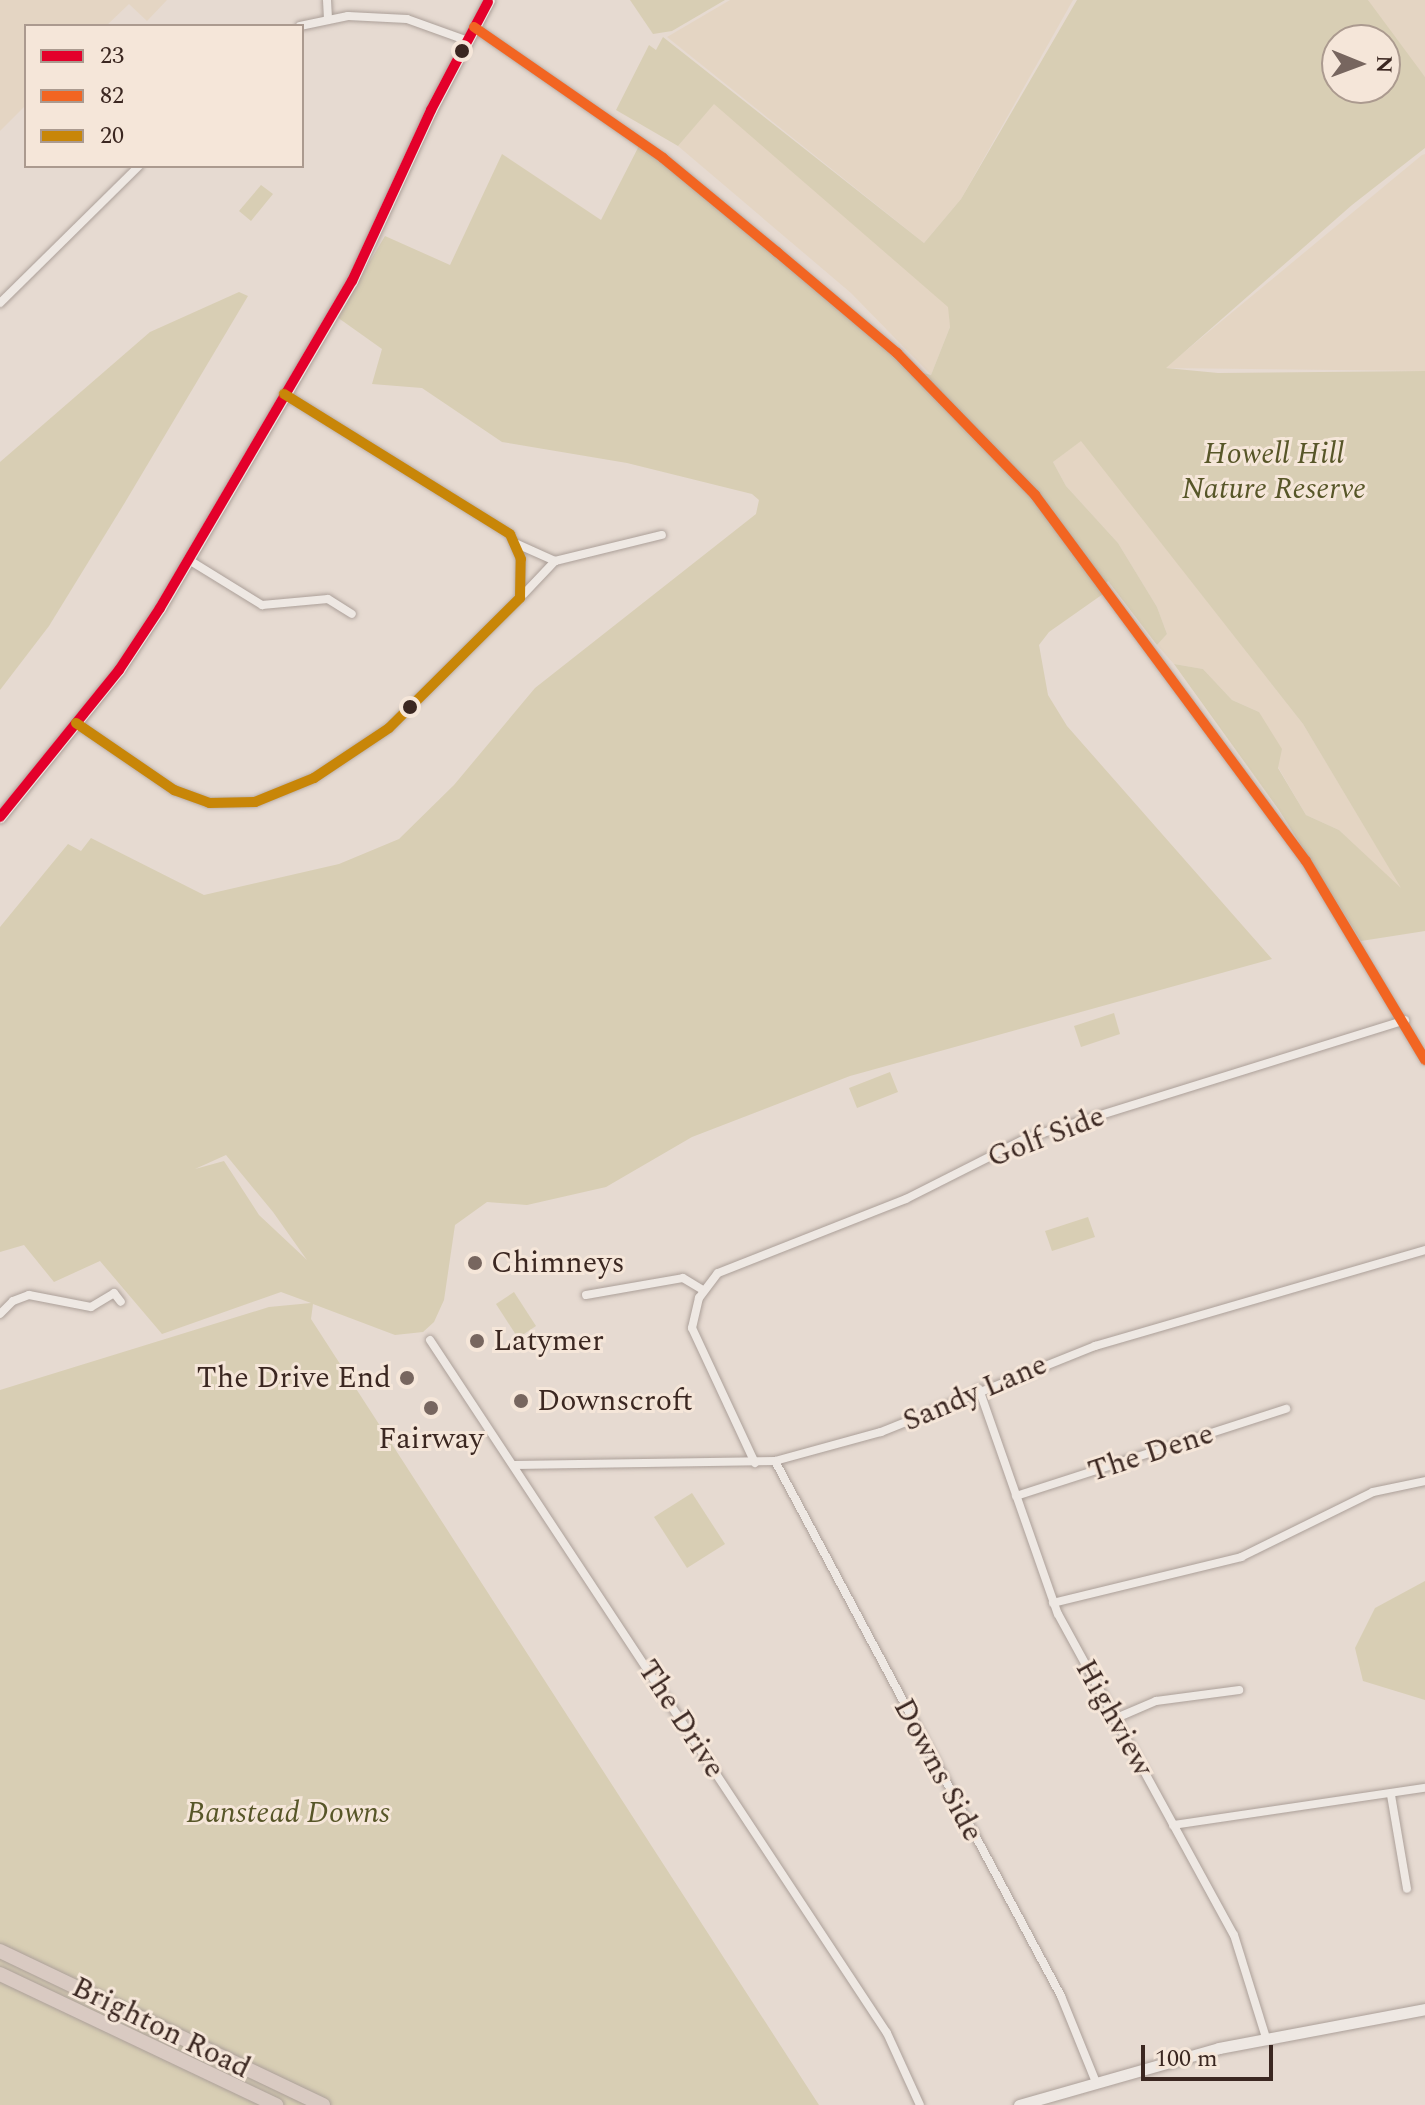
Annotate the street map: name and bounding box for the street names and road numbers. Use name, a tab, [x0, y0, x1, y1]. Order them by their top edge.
street label: Golf Side	[982, 1098, 1110, 1176]
street label: Sandy Lane	[898, 1347, 1052, 1439]
street label: The Dene	[1084, 1416, 1218, 1490]
street label: The Drive	[630, 1653, 732, 1785]
street label: Highview	[1067, 1653, 1161, 1783]
street label: Downs Side	[885, 1692, 991, 1848]
street label: Brighton Road	[66, 1969, 256, 2087]

